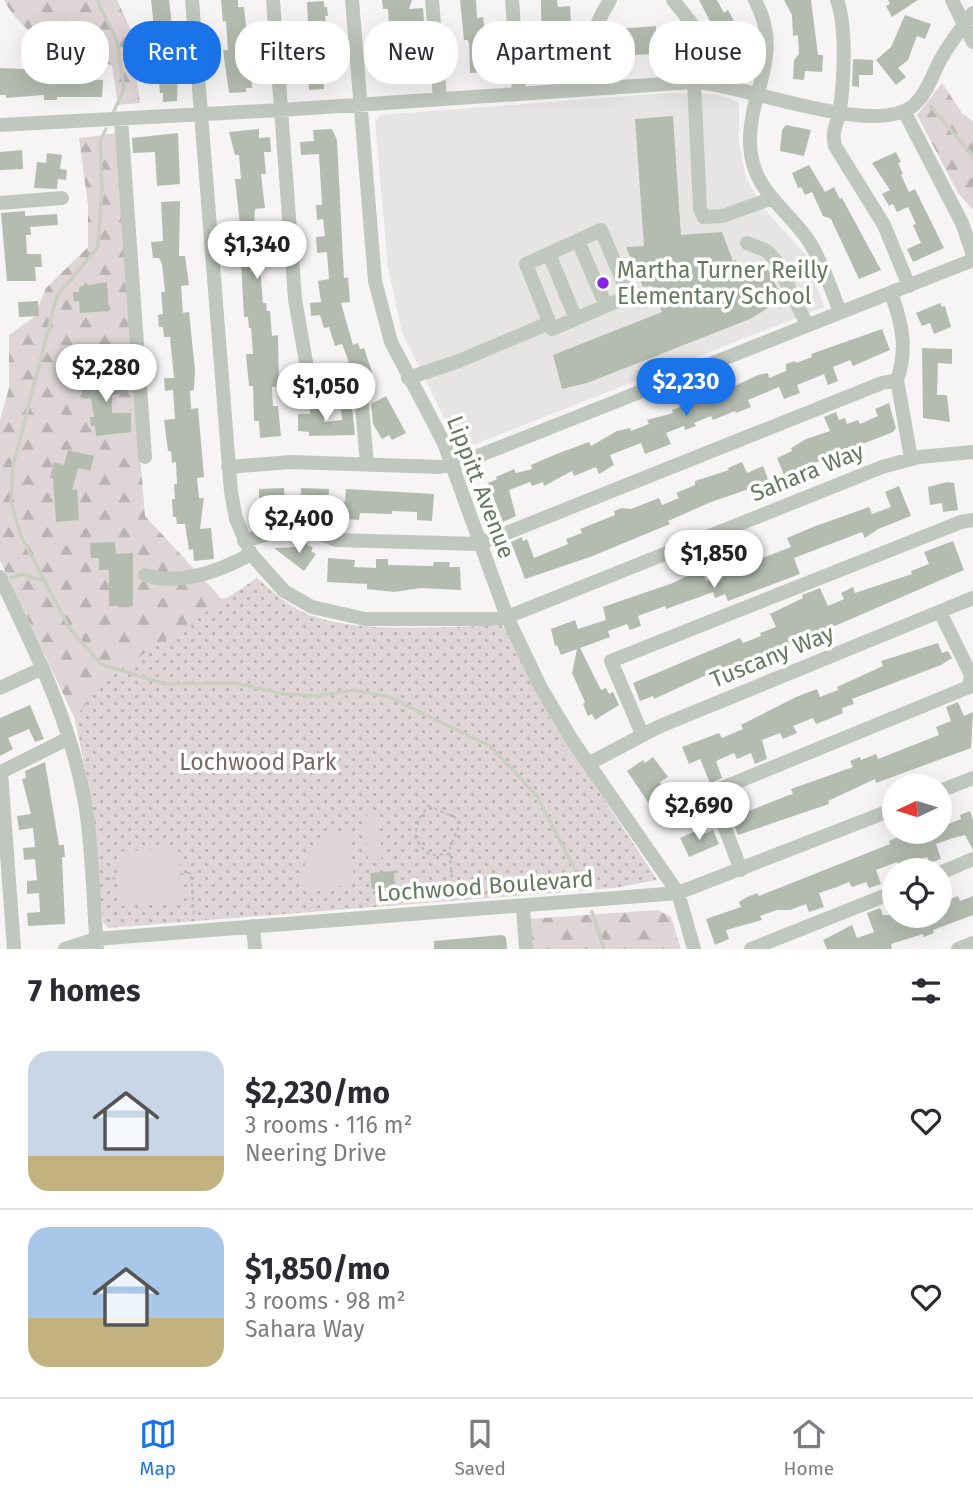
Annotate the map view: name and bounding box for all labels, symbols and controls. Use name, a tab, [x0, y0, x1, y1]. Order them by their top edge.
chip: Buy	[21, 21, 109, 84]
chip: Rent	[123, 21, 221, 84]
chip: Filters	[235, 21, 350, 84]
chip: New	[364, 21, 458, 84]
chip: Apartment	[472, 21, 635, 84]
chip: House	[649, 21, 766, 84]
pin: $1,340	[200, 222, 314, 281]
text: $1,340	[224, 230, 290, 258]
place label: Martha Turner Reilly Elementary School	[617, 256, 829, 310]
marker: Martha Turner Reilly Elementary School	[595, 275, 611, 291]
pin: $2,280	[49, 344, 163, 404]
text: $2,280	[72, 353, 140, 381]
pin: $2,230	[629, 358, 743, 418]
pin: $1,050	[269, 364, 383, 423]
text: $2,230	[653, 367, 720, 395]
text: $1,050	[293, 372, 359, 400]
street label: Lippitt Avenue	[441, 412, 521, 562]
street label: Sahara Way	[746, 436, 868, 507]
pin: $2,400	[242, 496, 356, 555]
text: $2,400	[264, 504, 334, 532]
pin: $1,850	[657, 530, 771, 590]
text: $1,850	[680, 539, 748, 567]
street label: Tuscany Way	[706, 618, 839, 693]
park label: Lochwood Park	[179, 748, 337, 776]
north arrow	[882, 774, 952, 844]
map controls	[882, 774, 952, 928]
pin: $2,690	[642, 782, 756, 842]
text: $2,690	[665, 791, 733, 819]
button: locate	[882, 858, 952, 928]
street label: Lochwood Boulevard	[376, 864, 594, 908]
icon: filters	[907, 972, 945, 1010]
text: 7 homes	[28, 973, 140, 1009]
text: $2,230/mo	[245, 1075, 390, 1111]
icon: home	[84, 1079, 168, 1163]
icon: heart	[907, 1102, 945, 1140]
text: 3 rooms · 116 m²	[245, 1111, 413, 1139]
text: Neering Drive	[245, 1139, 387, 1167]
text: $1,850/mo	[245, 1251, 390, 1287]
icon: home	[84, 1255, 168, 1339]
icon: heart	[907, 1278, 945, 1316]
text: 3 rooms · 98 m²	[245, 1287, 405, 1315]
text: Sahara Way	[245, 1315, 365, 1343]
tab: Map	[139, 1415, 177, 1480]
tab: Saved	[454, 1415, 506, 1480]
tab: Home	[784, 1415, 834, 1480]

